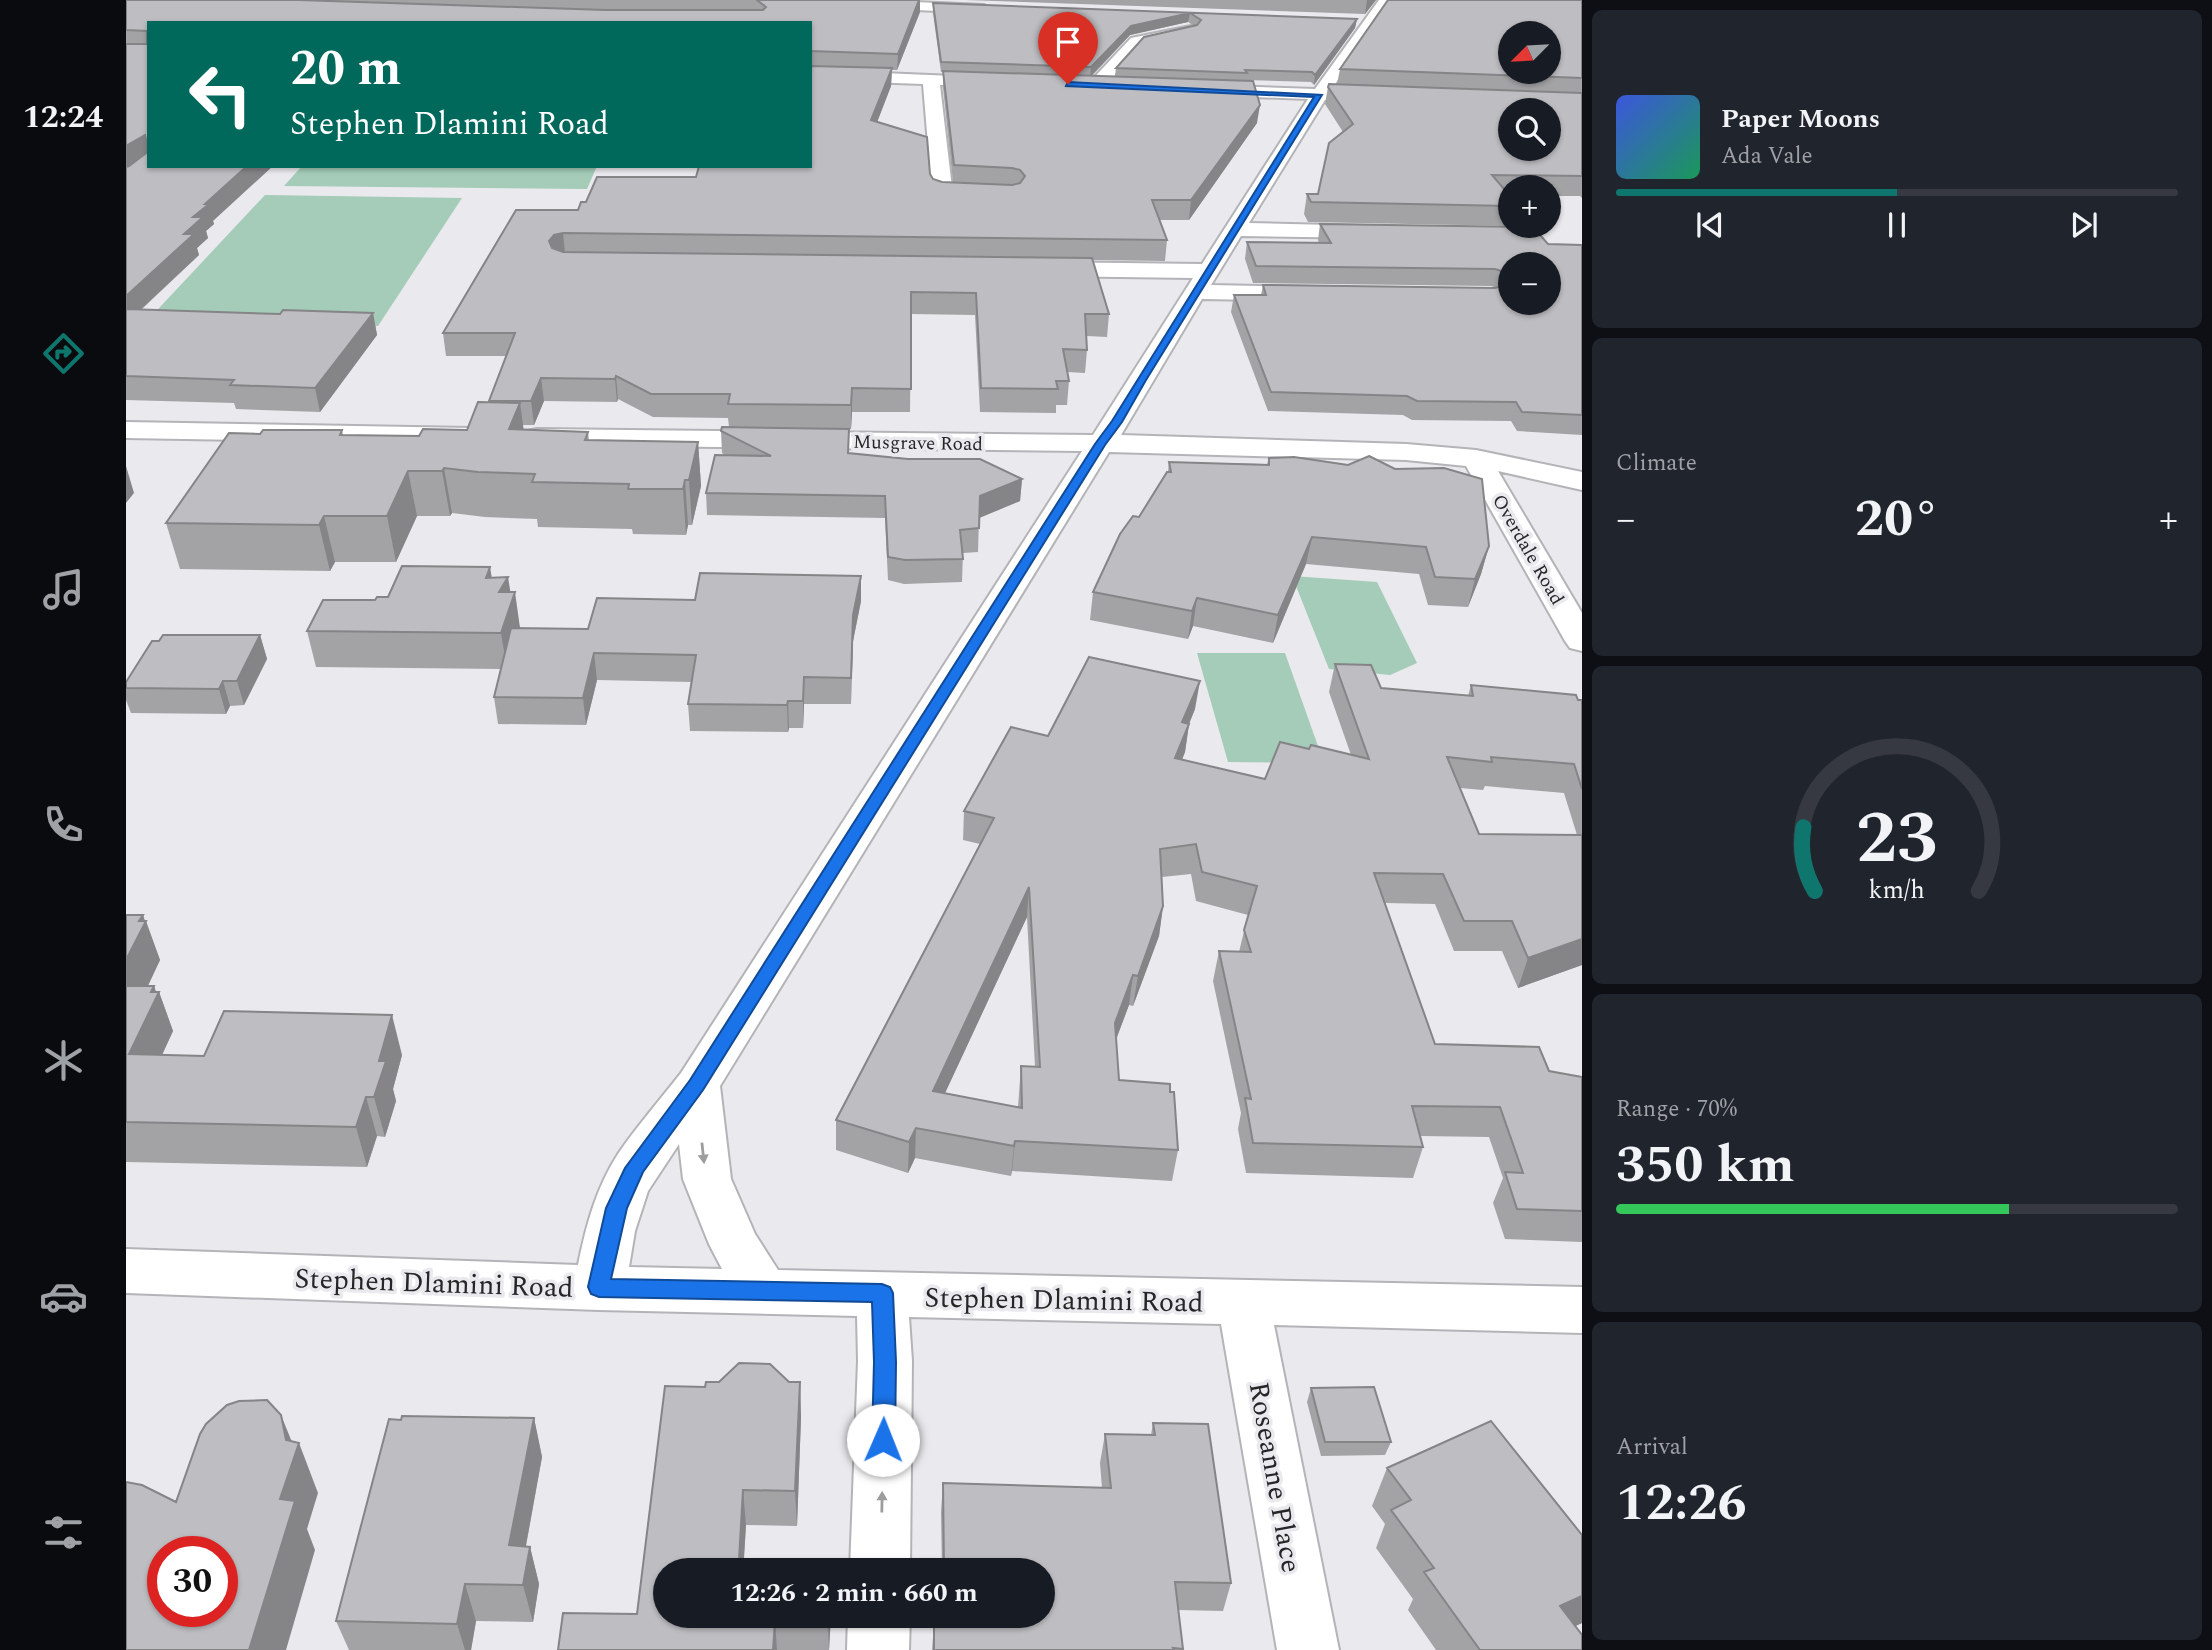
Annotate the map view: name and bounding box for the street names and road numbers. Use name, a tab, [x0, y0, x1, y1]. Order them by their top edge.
street label: Musgrave Road	[853, 428, 983, 459]
street label: Overdale Road	[1484, 489, 1571, 611]
street label: Stephen Dlamini Road	[294, 1257, 574, 1310]
street label: Stephen Dlamini Road	[924, 1277, 1204, 1324]
street label: Roseanne Place	[1237, 1378, 1312, 1576]

